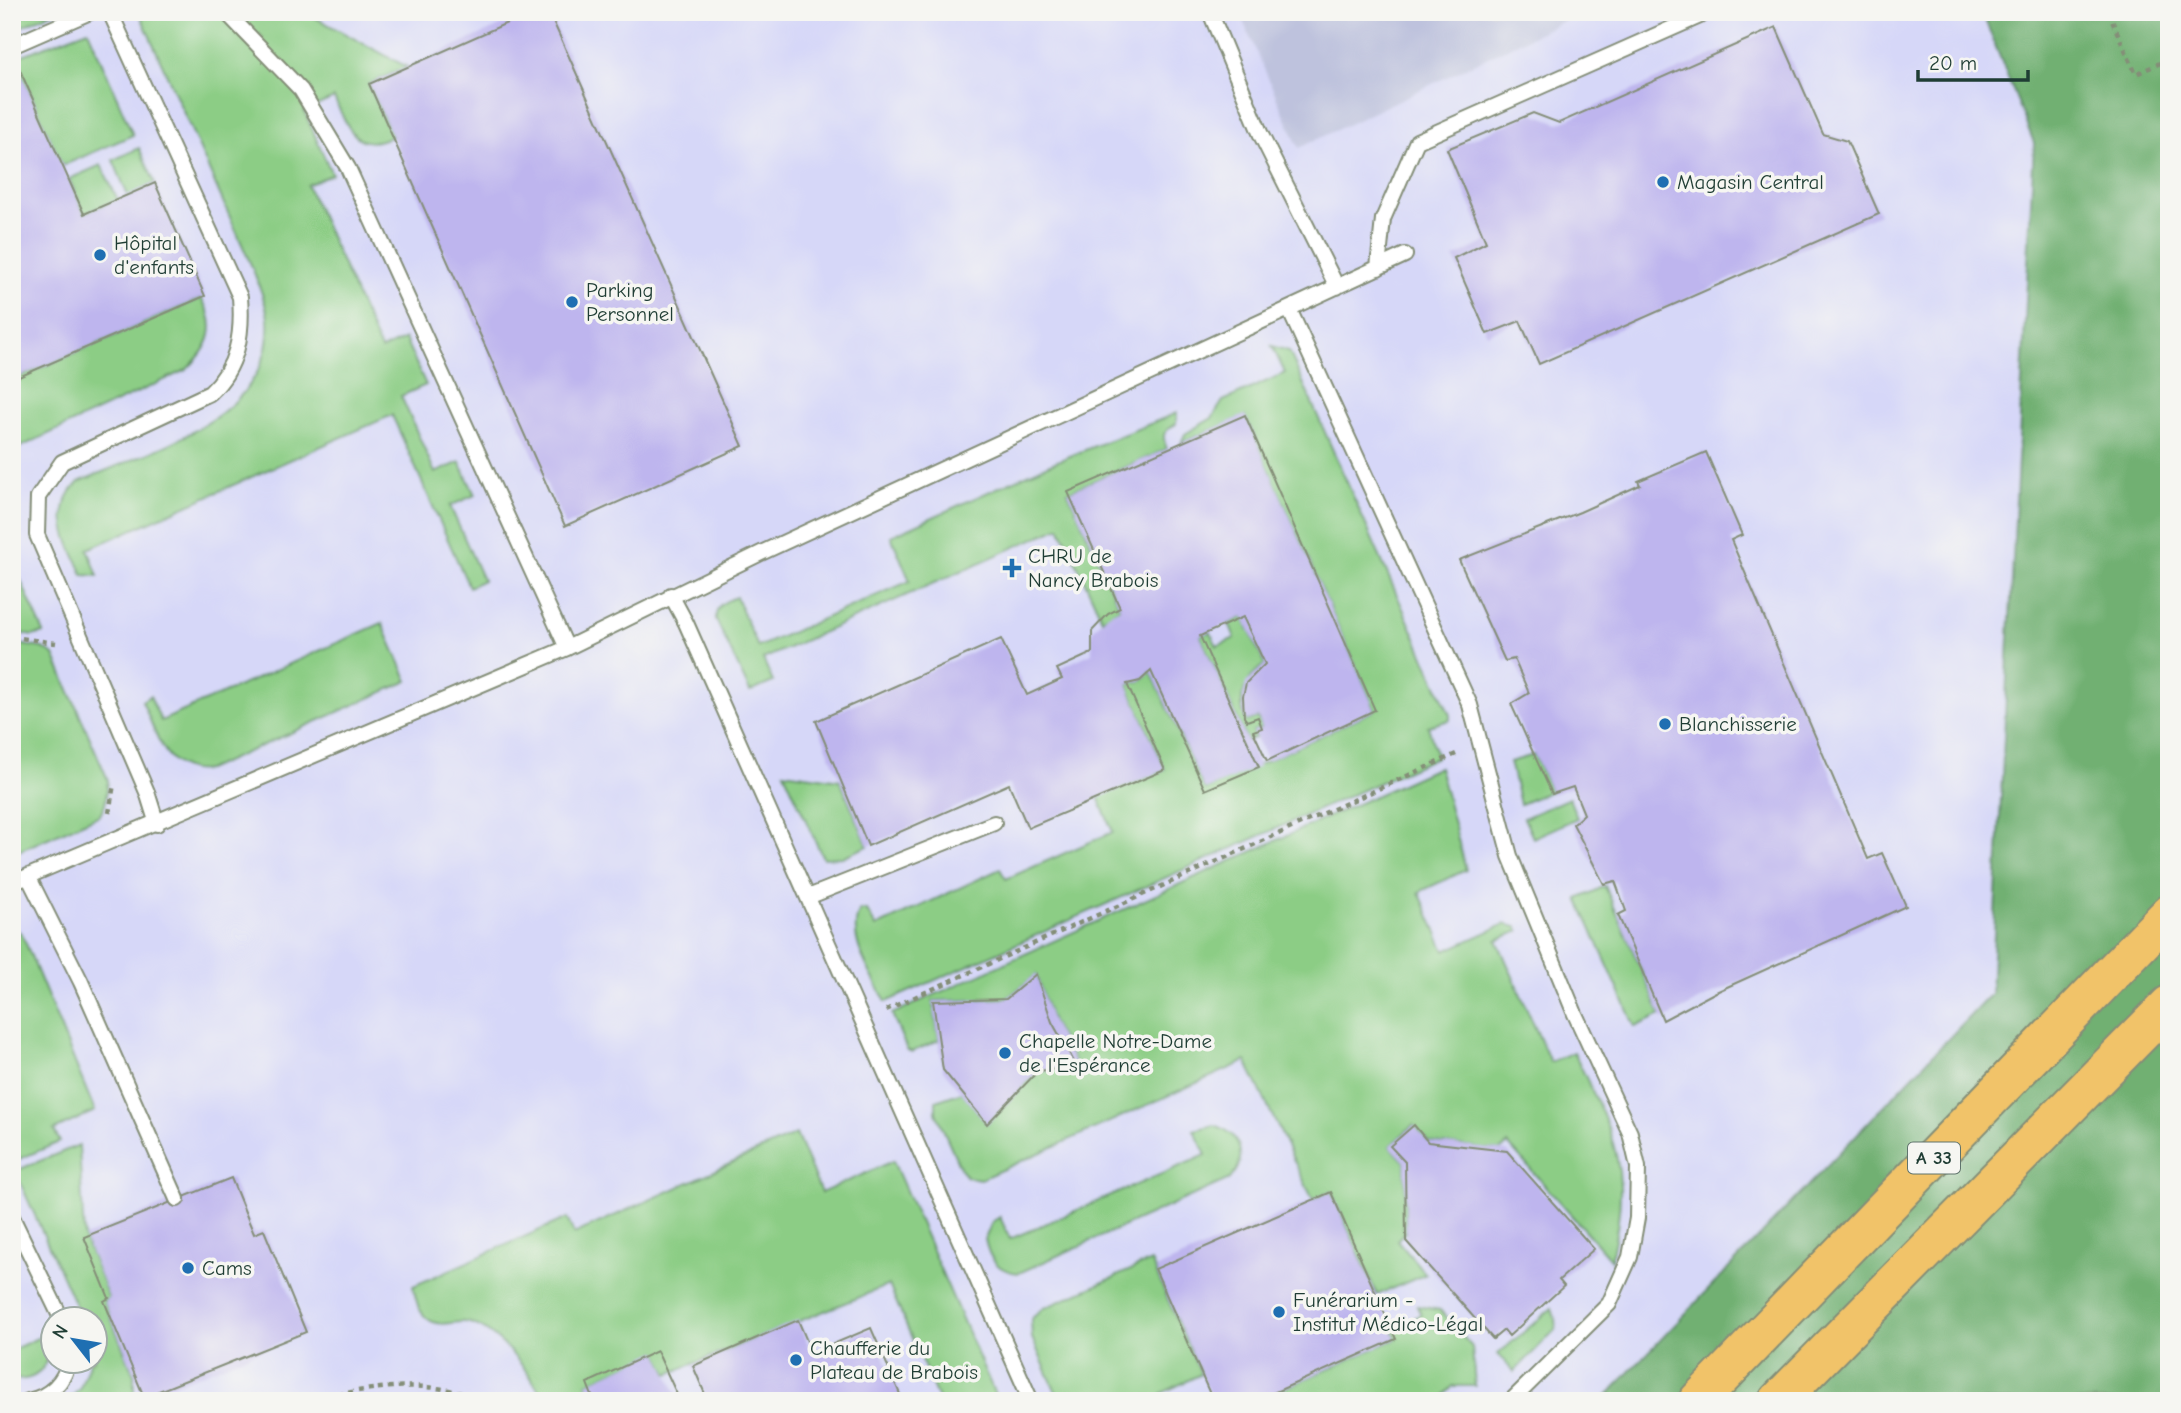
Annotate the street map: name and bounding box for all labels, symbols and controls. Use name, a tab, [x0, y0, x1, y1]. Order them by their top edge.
scale bar	[1918, 38, 2029, 82]
text: 20 m	[1929, 51, 1977, 75]
place label: Magasin Central	[1677, 170, 1824, 194]
marker: Magasin Central	[1655, 174, 1671, 190]
place label: Hôpital d'enfants	[114, 231, 194, 279]
marker: Hôpital d'enfants	[92, 247, 108, 263]
place label: Parking Personnel	[586, 278, 674, 326]
marker: Parking Personnel	[564, 294, 580, 310]
place label: CHRU de Nancy Brabois	[1028, 544, 1158, 592]
marker: CHRU de Nancy Brabois	[1002, 558, 1022, 578]
place label: Blanchisserie	[1679, 712, 1797, 736]
marker: Blanchisserie	[1657, 716, 1673, 732]
place label: Chapelle Notre-Dame de l'Espérance	[1019, 1029, 1212, 1077]
marker: Chapelle Notre-Dame de l'Espérance	[997, 1045, 1013, 1061]
road number: A 33	[1908, 1142, 1960, 1174]
place label: Cams	[202, 1256, 252, 1280]
marker: Cams	[180, 1260, 196, 1276]
place label: Funérarium - Institut Médico-Légal	[1293, 1288, 1483, 1336]
north arrow	[38, 1304, 108, 1374]
marker: Funérarium - Institut Médico-Légal	[1271, 1304, 1287, 1320]
text: N	[48, 1321, 73, 1343]
place label: Chaufferie du Plateau de Brabois	[810, 1336, 978, 1384]
marker: Chaufferie du Plateau de Brabois	[788, 1352, 804, 1368]

